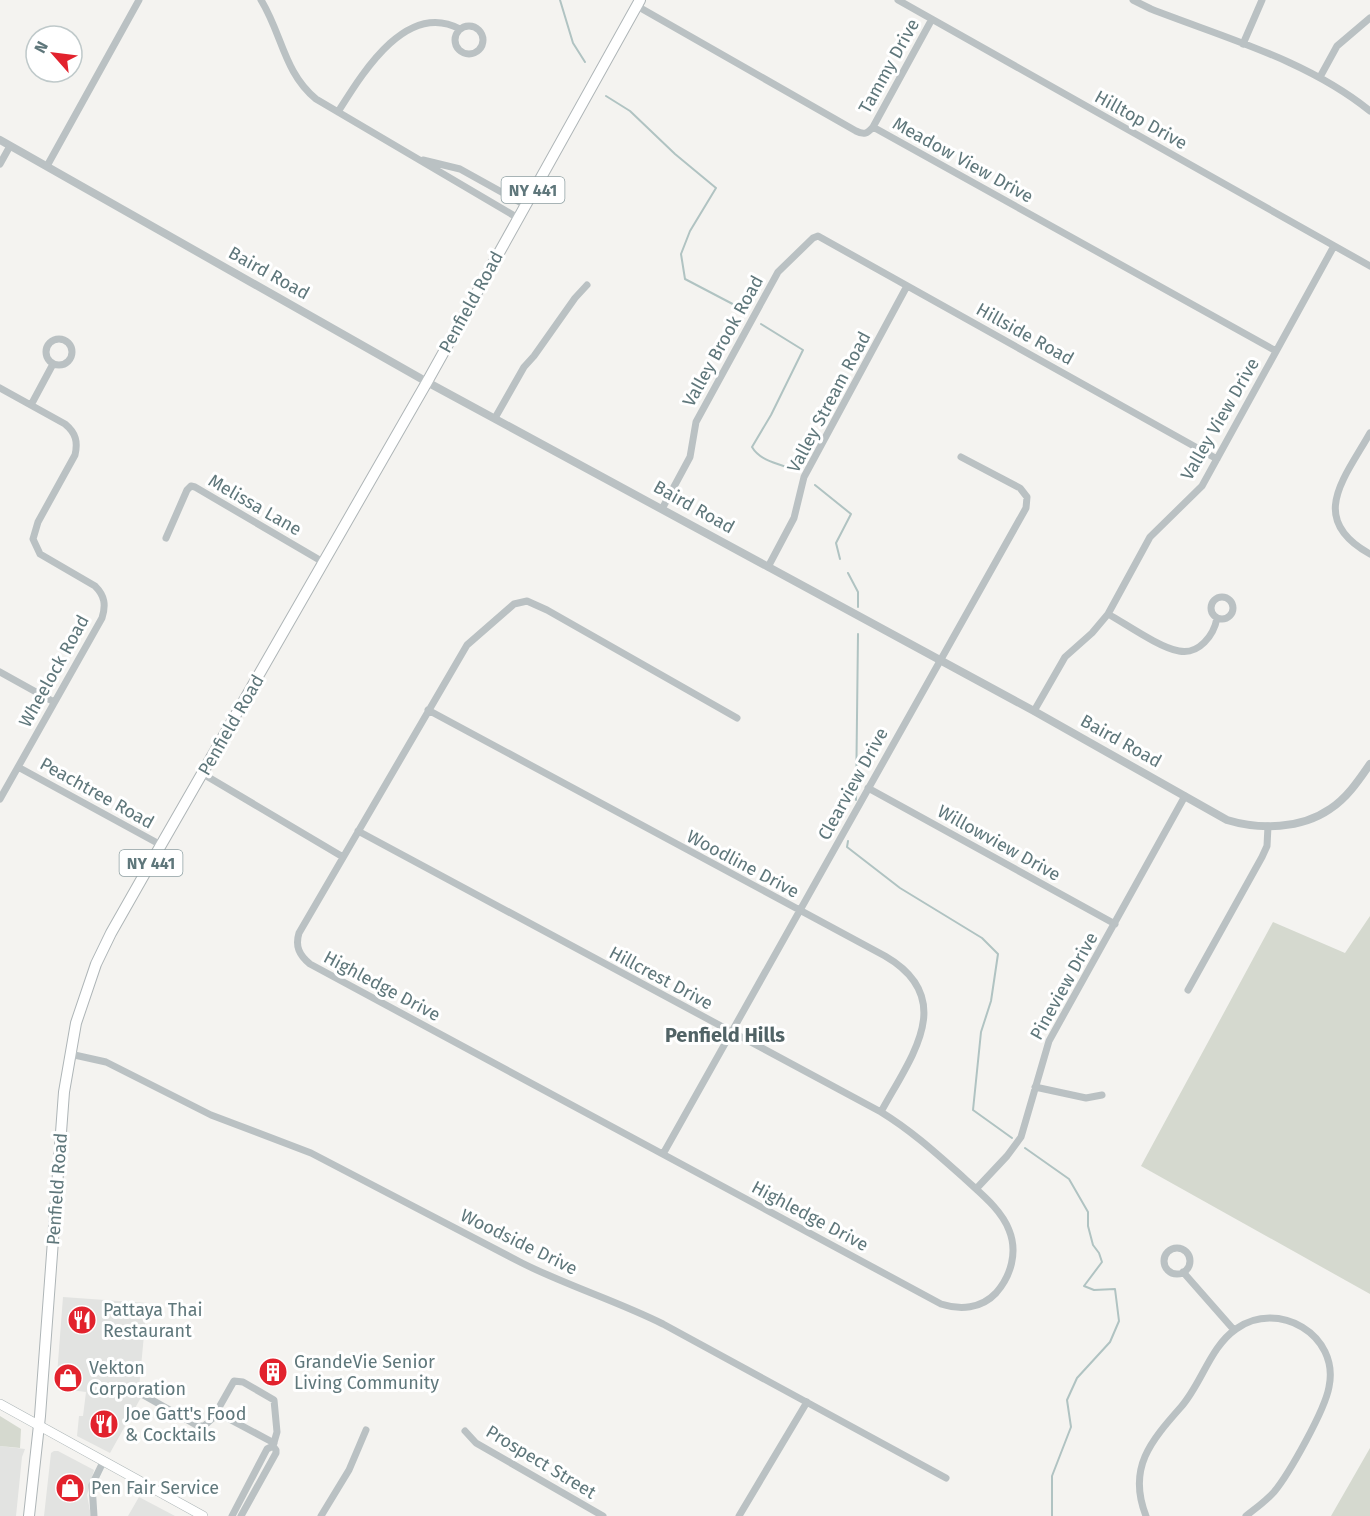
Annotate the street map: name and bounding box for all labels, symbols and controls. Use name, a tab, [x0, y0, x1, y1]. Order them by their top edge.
street label: Tammy Drive	[854, 15, 924, 117]
north arrow	[24, 24, 84, 84]
text: N	[30, 38, 52, 56]
street label: Hilltop Drive	[1091, 86, 1191, 154]
street label: Meadow View Drive	[889, 112, 1037, 208]
road number: NY 441	[502, 177, 564, 203]
street label: Baird Road	[225, 242, 313, 304]
street label: Penfield Road	[434, 247, 508, 357]
street label: Valley Brook Road	[678, 272, 768, 410]
street label: Hillside Road	[972, 298, 1078, 370]
street label: Valley Stream Road	[783, 328, 875, 476]
street label: Valley View Drive	[1176, 354, 1264, 484]
street label: Melissa Lane	[204, 469, 306, 541]
street label: Baird Road	[650, 476, 738, 538]
street label: Wheelock Road	[14, 611, 94, 731]
street label: Penfield Road	[193, 671, 269, 779]
street label: Baird Road	[1077, 710, 1165, 772]
street label: Clearview Drive	[813, 724, 893, 844]
street label: Peachtree Road	[36, 753, 158, 833]
street label: Willowview Drive	[934, 800, 1064, 886]
street label: Woodline Drive	[683, 825, 803, 903]
road number: NY 441	[120, 850, 182, 876]
street label: Pineview Drive	[1025, 928, 1103, 1044]
street label: Hillcrest Drive	[605, 941, 717, 1015]
street label: Highledge Drive	[320, 946, 444, 1026]
district label: Penfield Hills	[665, 1023, 785, 1047]
street label: Penfield Road	[42, 1132, 72, 1246]
street label: Highledge Drive	[748, 1176, 872, 1256]
street label: Woodside Drive	[457, 1204, 581, 1280]
place label: Pattaya Thai Restaurant	[103, 1299, 203, 1342]
restaurant icon: Pattaya Thai Restaurant	[66, 1304, 98, 1336]
place label: GrandeVie Senior Living Community	[294, 1351, 439, 1394]
building icon: GrandeVie Senior Living Community	[257, 1356, 289, 1388]
place label: Vekton Corporation	[89, 1357, 186, 1400]
shop icon: Vekton Corporation	[52, 1362, 84, 1394]
place label: Joe Gatt's Food & Cocktails	[125, 1403, 246, 1446]
restaurant icon: Joe Gatt's Food & Cocktails	[88, 1408, 120, 1440]
street label: Prospect Street	[482, 1420, 601, 1504]
shop icon: Pen Fair Service	[54, 1472, 86, 1504]
place label: Pen Fair Service	[91, 1477, 219, 1499]

